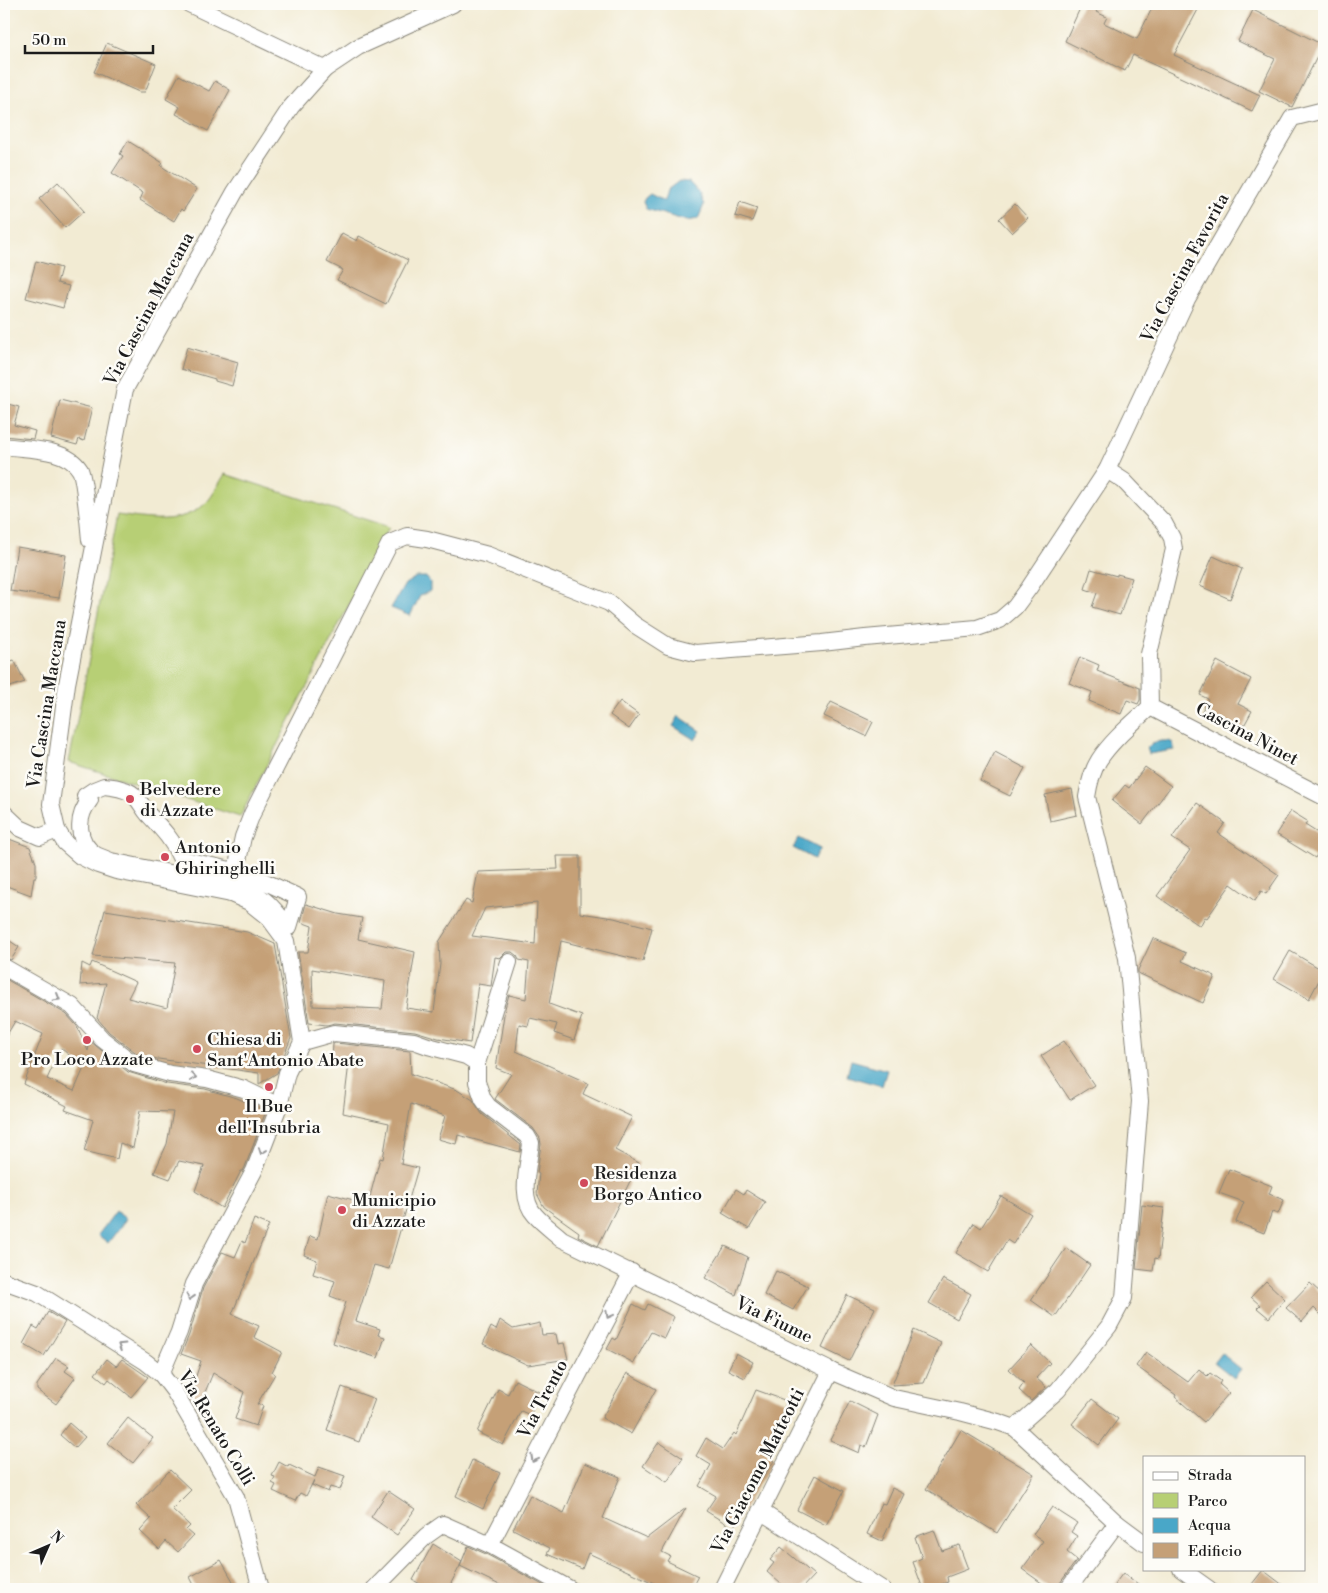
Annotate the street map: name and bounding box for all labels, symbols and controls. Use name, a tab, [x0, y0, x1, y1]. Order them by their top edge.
scale bar	[25, 22, 152, 54]
text: 50 m	[32, 31, 66, 50]
street label: Via Cascina Favorita	[1135, 188, 1235, 348]
street label: Via Cascina Maccana	[98, 227, 200, 391]
street label: Via Cascina Maccana	[22, 617, 72, 791]
street label: Cascina Ninet	[1192, 697, 1303, 771]
place label: Belvedere di Azzate	[139, 778, 221, 822]
marker: Belvedere di Azzate	[124, 793, 136, 805]
place label: Antonio Ghiringhelli	[174, 836, 276, 880]
marker: Antonio Ghiringhelli	[159, 851, 171, 863]
one-way arrow	[52, 991, 61, 1001]
place label: Chiesa di Sant'Antonio Abate	[207, 1028, 364, 1072]
marker: Pro Loco Azzate	[81, 1034, 93, 1046]
marker: Chiesa di Sant'Antonio Abate	[191, 1043, 203, 1055]
place label: Pro Loco Azzate	[21, 1048, 153, 1071]
one-way arrow	[189, 1071, 197, 1082]
marker: Il Bue dell'Insubria	[263, 1081, 275, 1093]
place label: Il Bue dell'Insubria	[217, 1095, 321, 1139]
one-way arrow	[258, 1147, 268, 1155]
place label: Residenza Borgo Antico	[593, 1162, 702, 1206]
marker: Residenza Borgo Antico	[578, 1177, 590, 1189]
place label: Municipio di Azzate	[352, 1189, 436, 1233]
marker: Municipio di Azzate	[336, 1204, 348, 1216]
street label: Via Fiume	[731, 1291, 816, 1349]
one-way arrow	[185, 1292, 195, 1300]
one-way arrow	[605, 1310, 615, 1319]
one-way arrow	[117, 1343, 126, 1353]
street label: Via Trento	[512, 1356, 573, 1443]
street label: Via Renato Colli	[172, 1365, 260, 1490]
street label: Via Giacomo Matteotti	[706, 1384, 810, 1559]
one-way arrow	[530, 1454, 540, 1463]
legend	[1143, 1456, 1306, 1570]
text: Strada	[1188, 1466, 1232, 1485]
text: Parco	[1188, 1492, 1227, 1511]
text: Acqua	[1187, 1516, 1231, 1535]
north arrow	[22, 1520, 72, 1570]
text: N	[46, 1527, 67, 1548]
text: Edificio	[1188, 1542, 1242, 1561]

